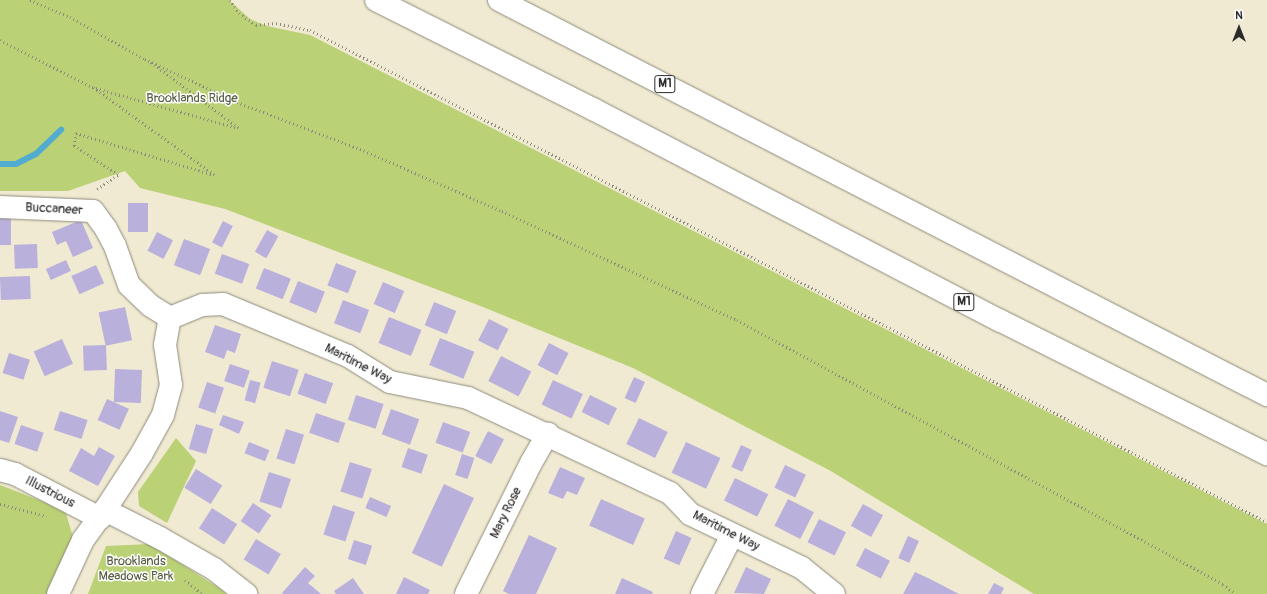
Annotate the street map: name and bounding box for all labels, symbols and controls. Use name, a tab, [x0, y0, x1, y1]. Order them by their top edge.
north arrow	[1219, 8, 1259, 48]
text: N	[1235, 9, 1243, 22]
road number: M1	[654, 74, 676, 94]
park label: Brooklands Ridge	[146, 90, 238, 106]
street label: Buccaneer	[25, 200, 83, 218]
road number: M1	[953, 292, 975, 312]
street label: Maritime Way	[322, 340, 394, 388]
street label: Illustrious	[23, 473, 77, 511]
street label: Mary Rose	[487, 485, 525, 541]
street label: Maritime Way	[690, 507, 762, 555]
park label: Brooklands Meadows Park	[99, 554, 173, 585]

